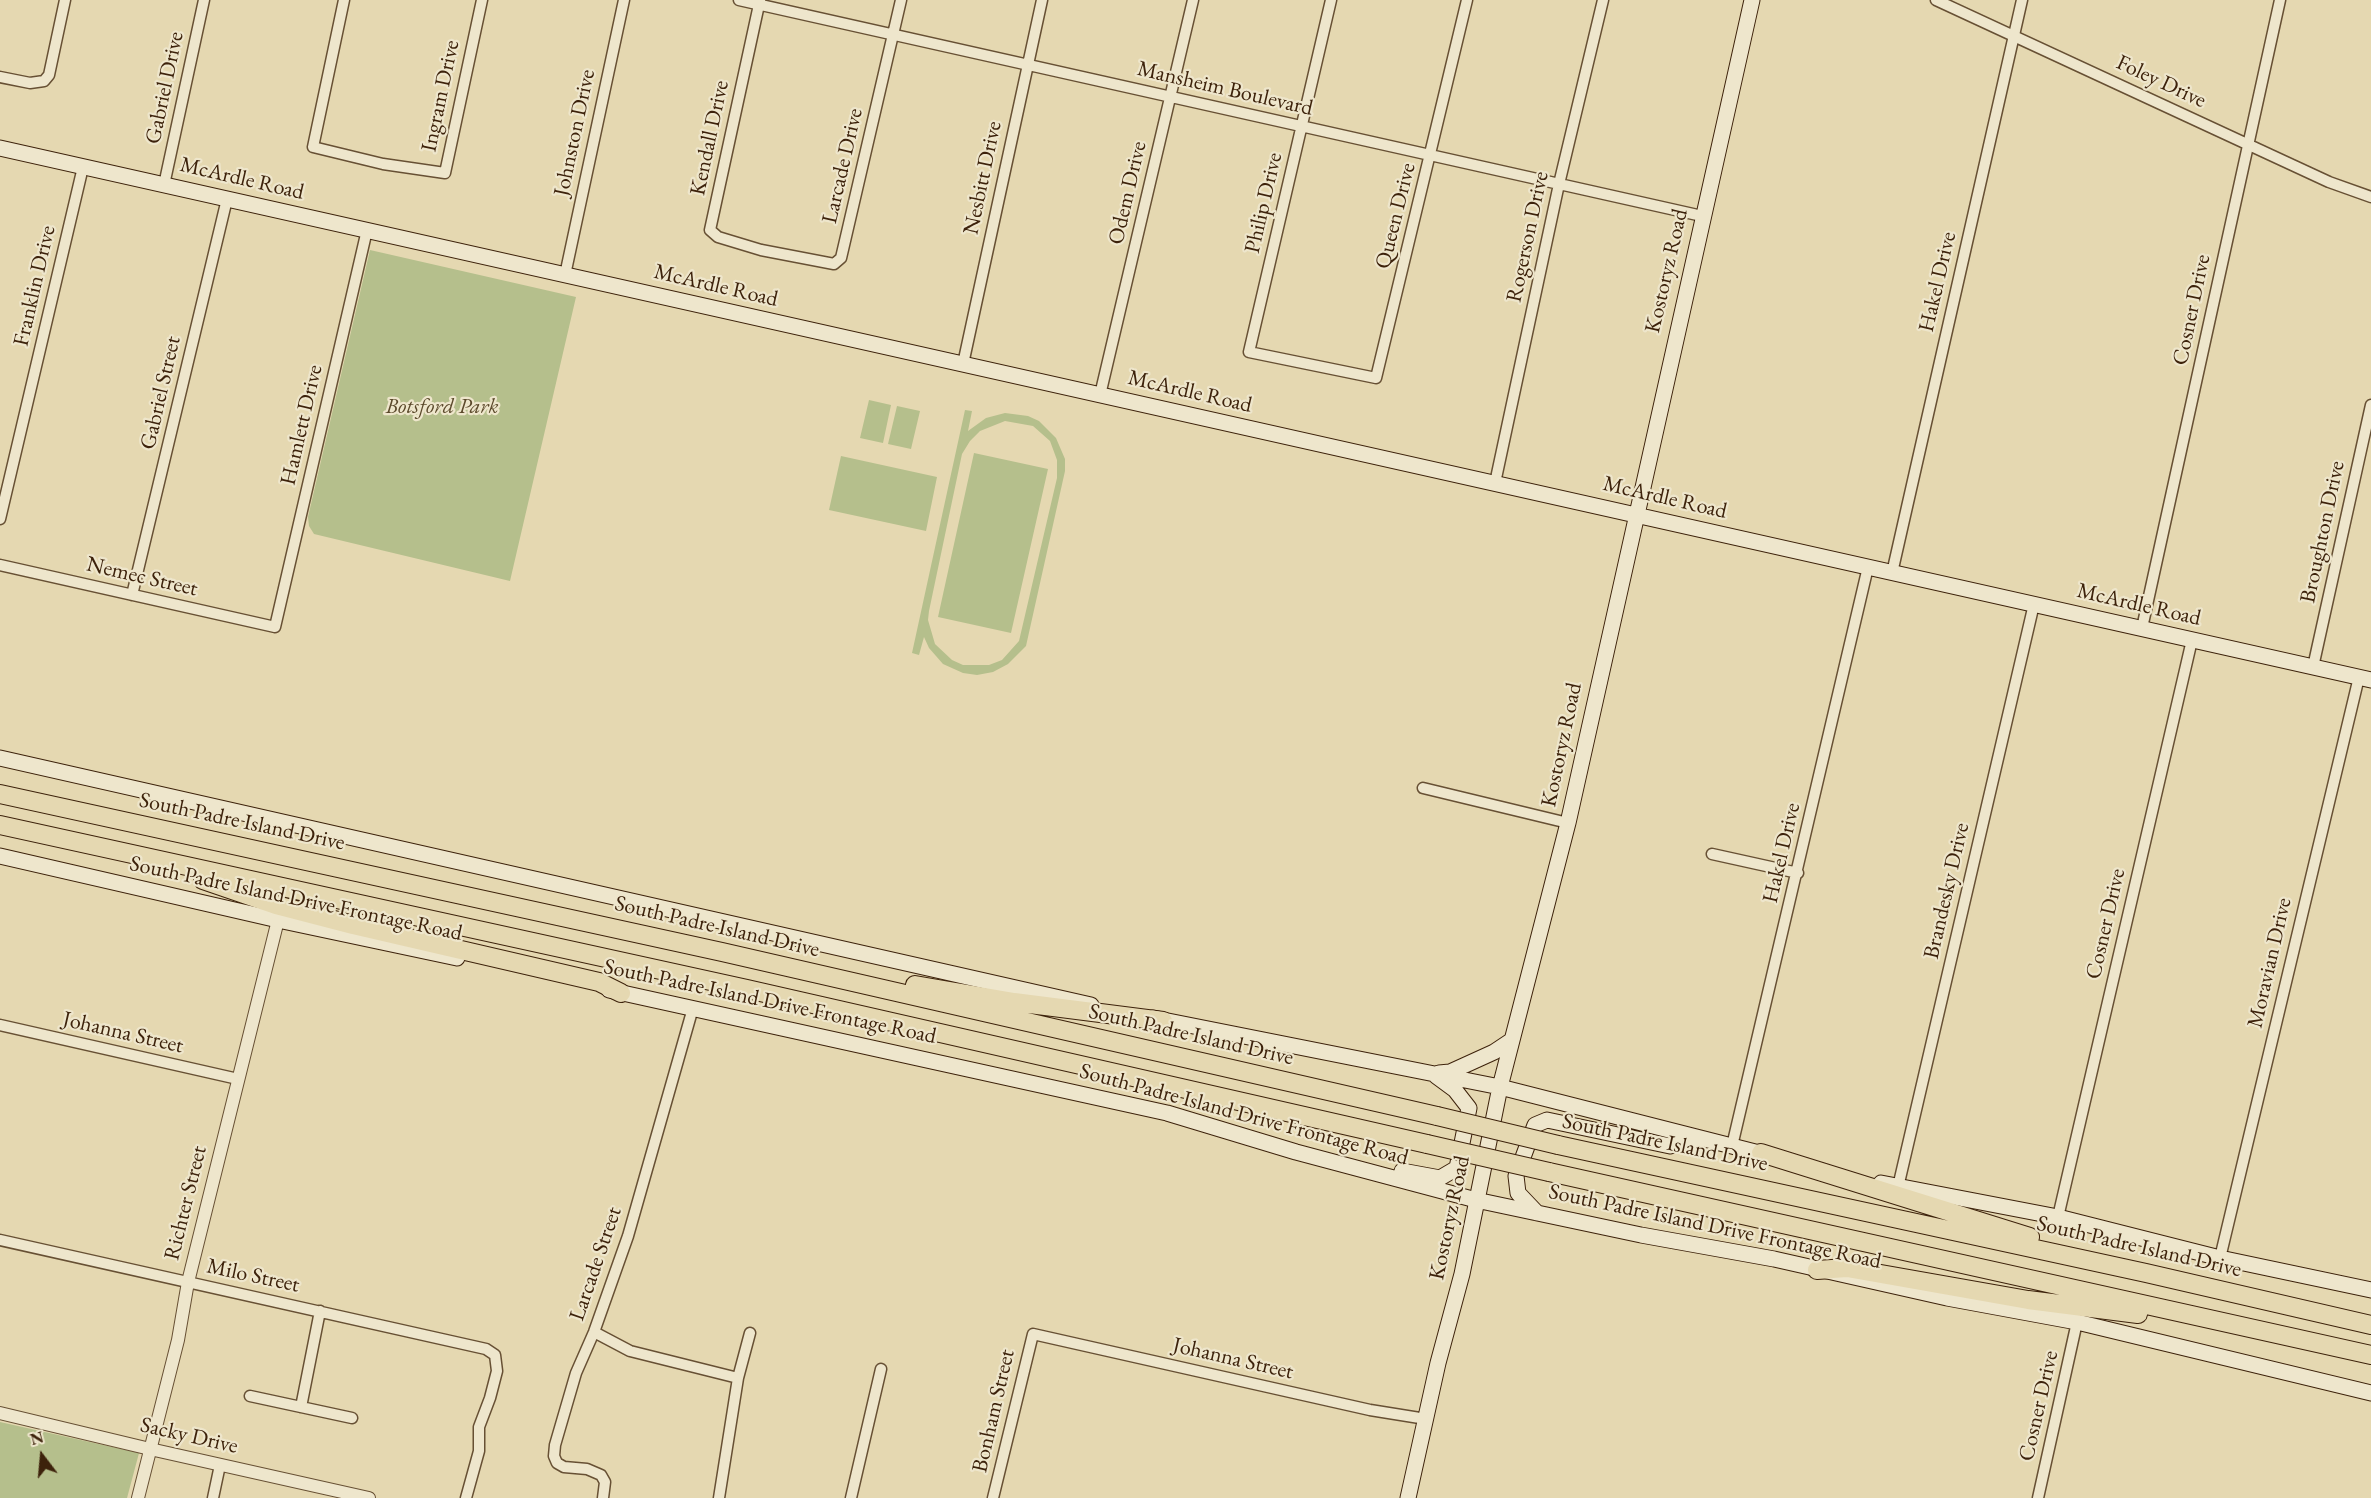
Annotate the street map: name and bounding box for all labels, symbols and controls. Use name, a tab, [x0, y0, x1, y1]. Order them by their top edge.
street label: Gabriel Drive	[140, 29, 190, 147]
street label: Ingram Drive	[416, 38, 466, 154]
street label: Foley Drive	[2112, 50, 2210, 114]
street label: Mansheim Boulevard	[1135, 56, 1315, 122]
street label: Johnston Drive	[549, 67, 601, 199]
street label: Kendall Drive	[685, 78, 735, 198]
street label: Larcade Drive	[817, 106, 869, 226]
street label: Nesbitt Drive	[958, 119, 1008, 237]
street label: Odem Drive	[1103, 139, 1153, 247]
street label: Philip Drive	[1240, 150, 1288, 256]
street label: McArdle Road	[177, 152, 307, 206]
street label: Queen Drive	[1370, 160, 1422, 272]
street label: Rogerson Drive	[1501, 169, 1555, 305]
street label: Kostoryz Road	[1640, 206, 1694, 336]
street label: Franklin Drive	[8, 223, 62, 349]
street label: Hakel Drive	[1914, 229, 1962, 335]
street label: Cosner Drive	[2167, 252, 2217, 368]
street label: McArdle Road	[651, 259, 781, 313]
street label: Gabriel Street	[135, 334, 187, 452]
street label: Hamlett Drive	[275, 362, 329, 488]
street label: McArdle Road	[1125, 365, 1255, 419]
park label: Botsford Park	[385, 394, 499, 420]
street label: Broughton Drive	[2295, 459, 2351, 605]
street label: McArdle Road	[1600, 471, 1730, 525]
street label: Nemec Street	[84, 551, 200, 603]
street label: McArdle Road	[2074, 578, 2204, 632]
street label: Kostoryz Road	[1536, 680, 1588, 810]
street label: South Padre Island Drive	[137, 787, 347, 857]
street label: Hakel Drive	[1758, 800, 1806, 906]
street label: Brandesky Drive	[1919, 820, 1975, 962]
street label: South Padre Island Drive Frontage Road	[127, 851, 465, 947]
street label: Cosner Drive	[2080, 866, 2132, 982]
street label: South Padre Island Drive	[612, 891, 822, 963]
street label: Moravian Drive	[2242, 895, 2298, 1031]
street label: South Padre Island Drive Frontage Road	[601, 954, 939, 1050]
street label: South Padre Island Drive	[1086, 999, 1296, 1071]
street label: Johanna Street	[60, 1006, 186, 1060]
street label: South Padre Island Drive Frontage Road	[1077, 1058, 1411, 1172]
street label: South Padre Island Drive	[1560, 1108, 1770, 1178]
street label: Richter Street	[159, 1143, 213, 1263]
street label: Kostoryz Road	[1424, 1153, 1476, 1283]
street label: South Padre Island Drive Frontage Road	[1546, 1179, 1884, 1275]
street label: Larcade Street	[564, 1204, 628, 1324]
street label: South Padre Island Drive	[2034, 1211, 2244, 1283]
street label: Milo Street	[204, 1253, 302, 1299]
street label: Johanna Street	[1170, 1332, 1296, 1386]
street label: Bonham Street	[967, 1347, 1021, 1475]
street label: Cosner Drive	[2013, 1348, 2065, 1464]
street label: Sacky Drive	[138, 1412, 240, 1460]
north arrow	[12, 1426, 72, 1486]
text: N	[28, 1426, 46, 1450]

